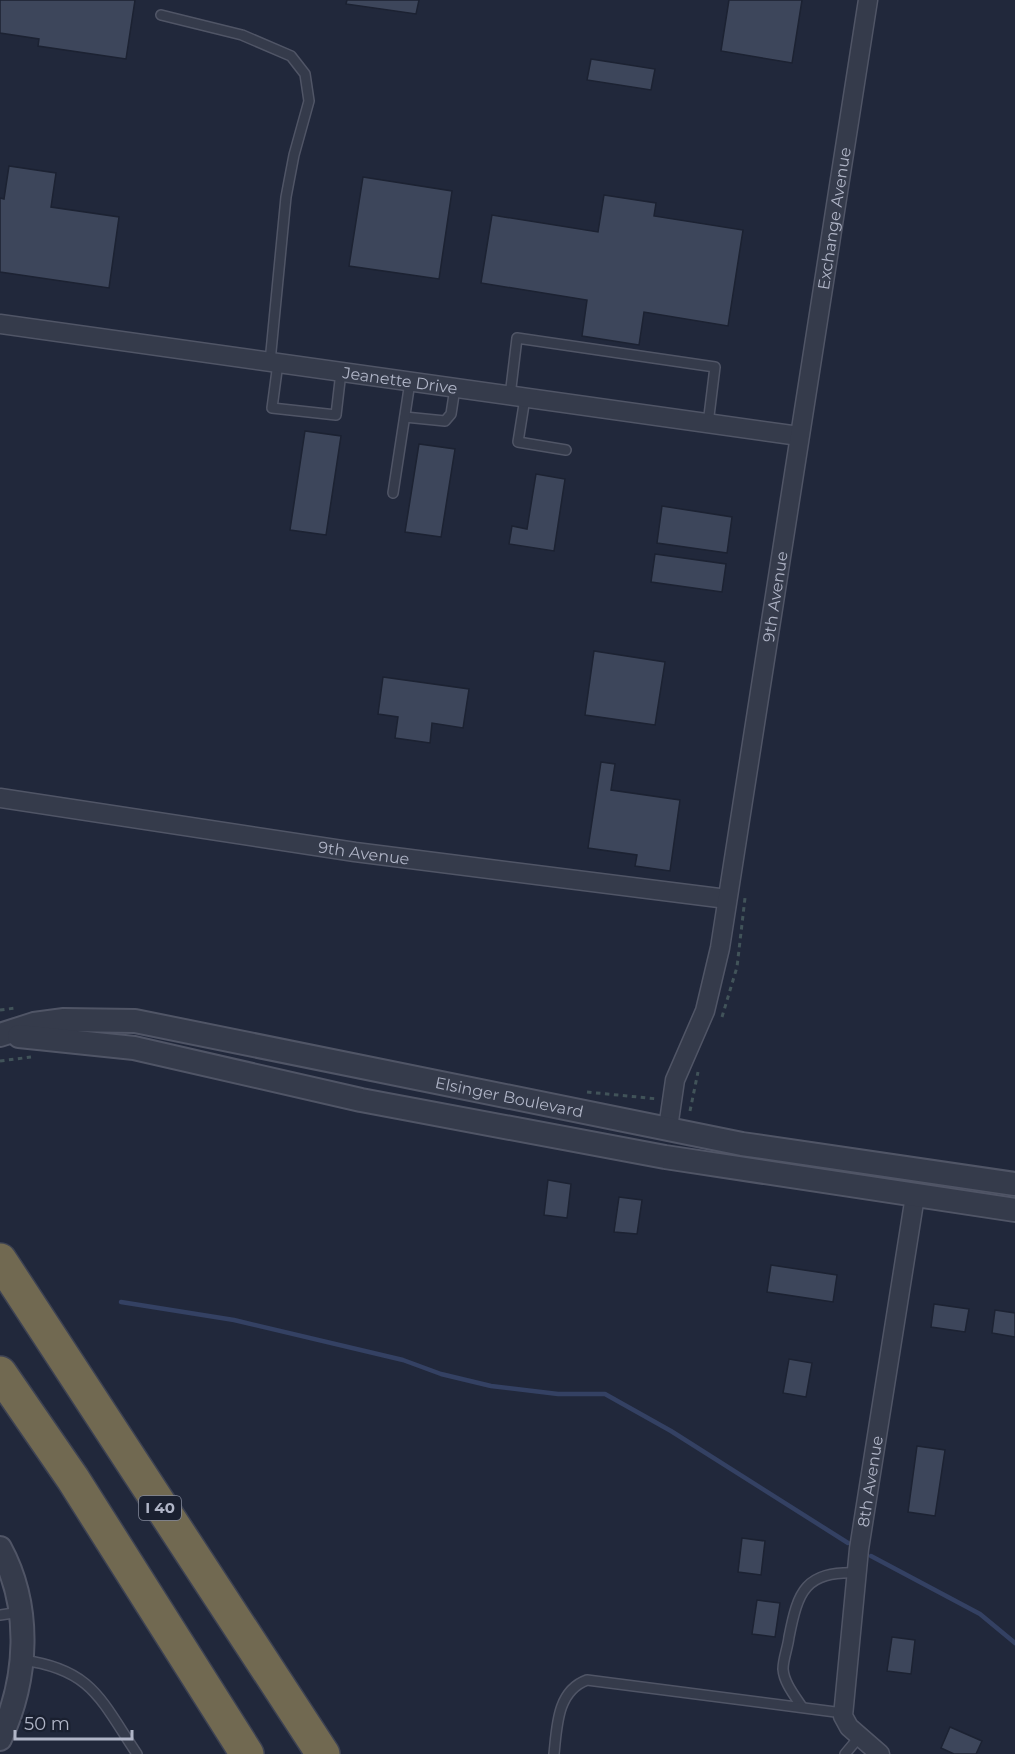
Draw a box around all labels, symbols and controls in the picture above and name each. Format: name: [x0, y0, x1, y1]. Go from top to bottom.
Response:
street label: Exchange Avenue: [814, 146, 855, 291]
street label: Jeanette Drive: [340, 363, 459, 398]
street label: 9th Avenue: [759, 550, 792, 644]
street label: 9th Avenue: [317, 838, 411, 869]
street label: Elsinger Boulevard: [433, 1073, 585, 1122]
street label: 8th Avenue: [854, 1434, 887, 1528]
road number: I 40: [139, 1496, 181, 1520]
scale bar: [15, 1703, 132, 1741]
text: 50 m: [24, 1713, 70, 1735]

